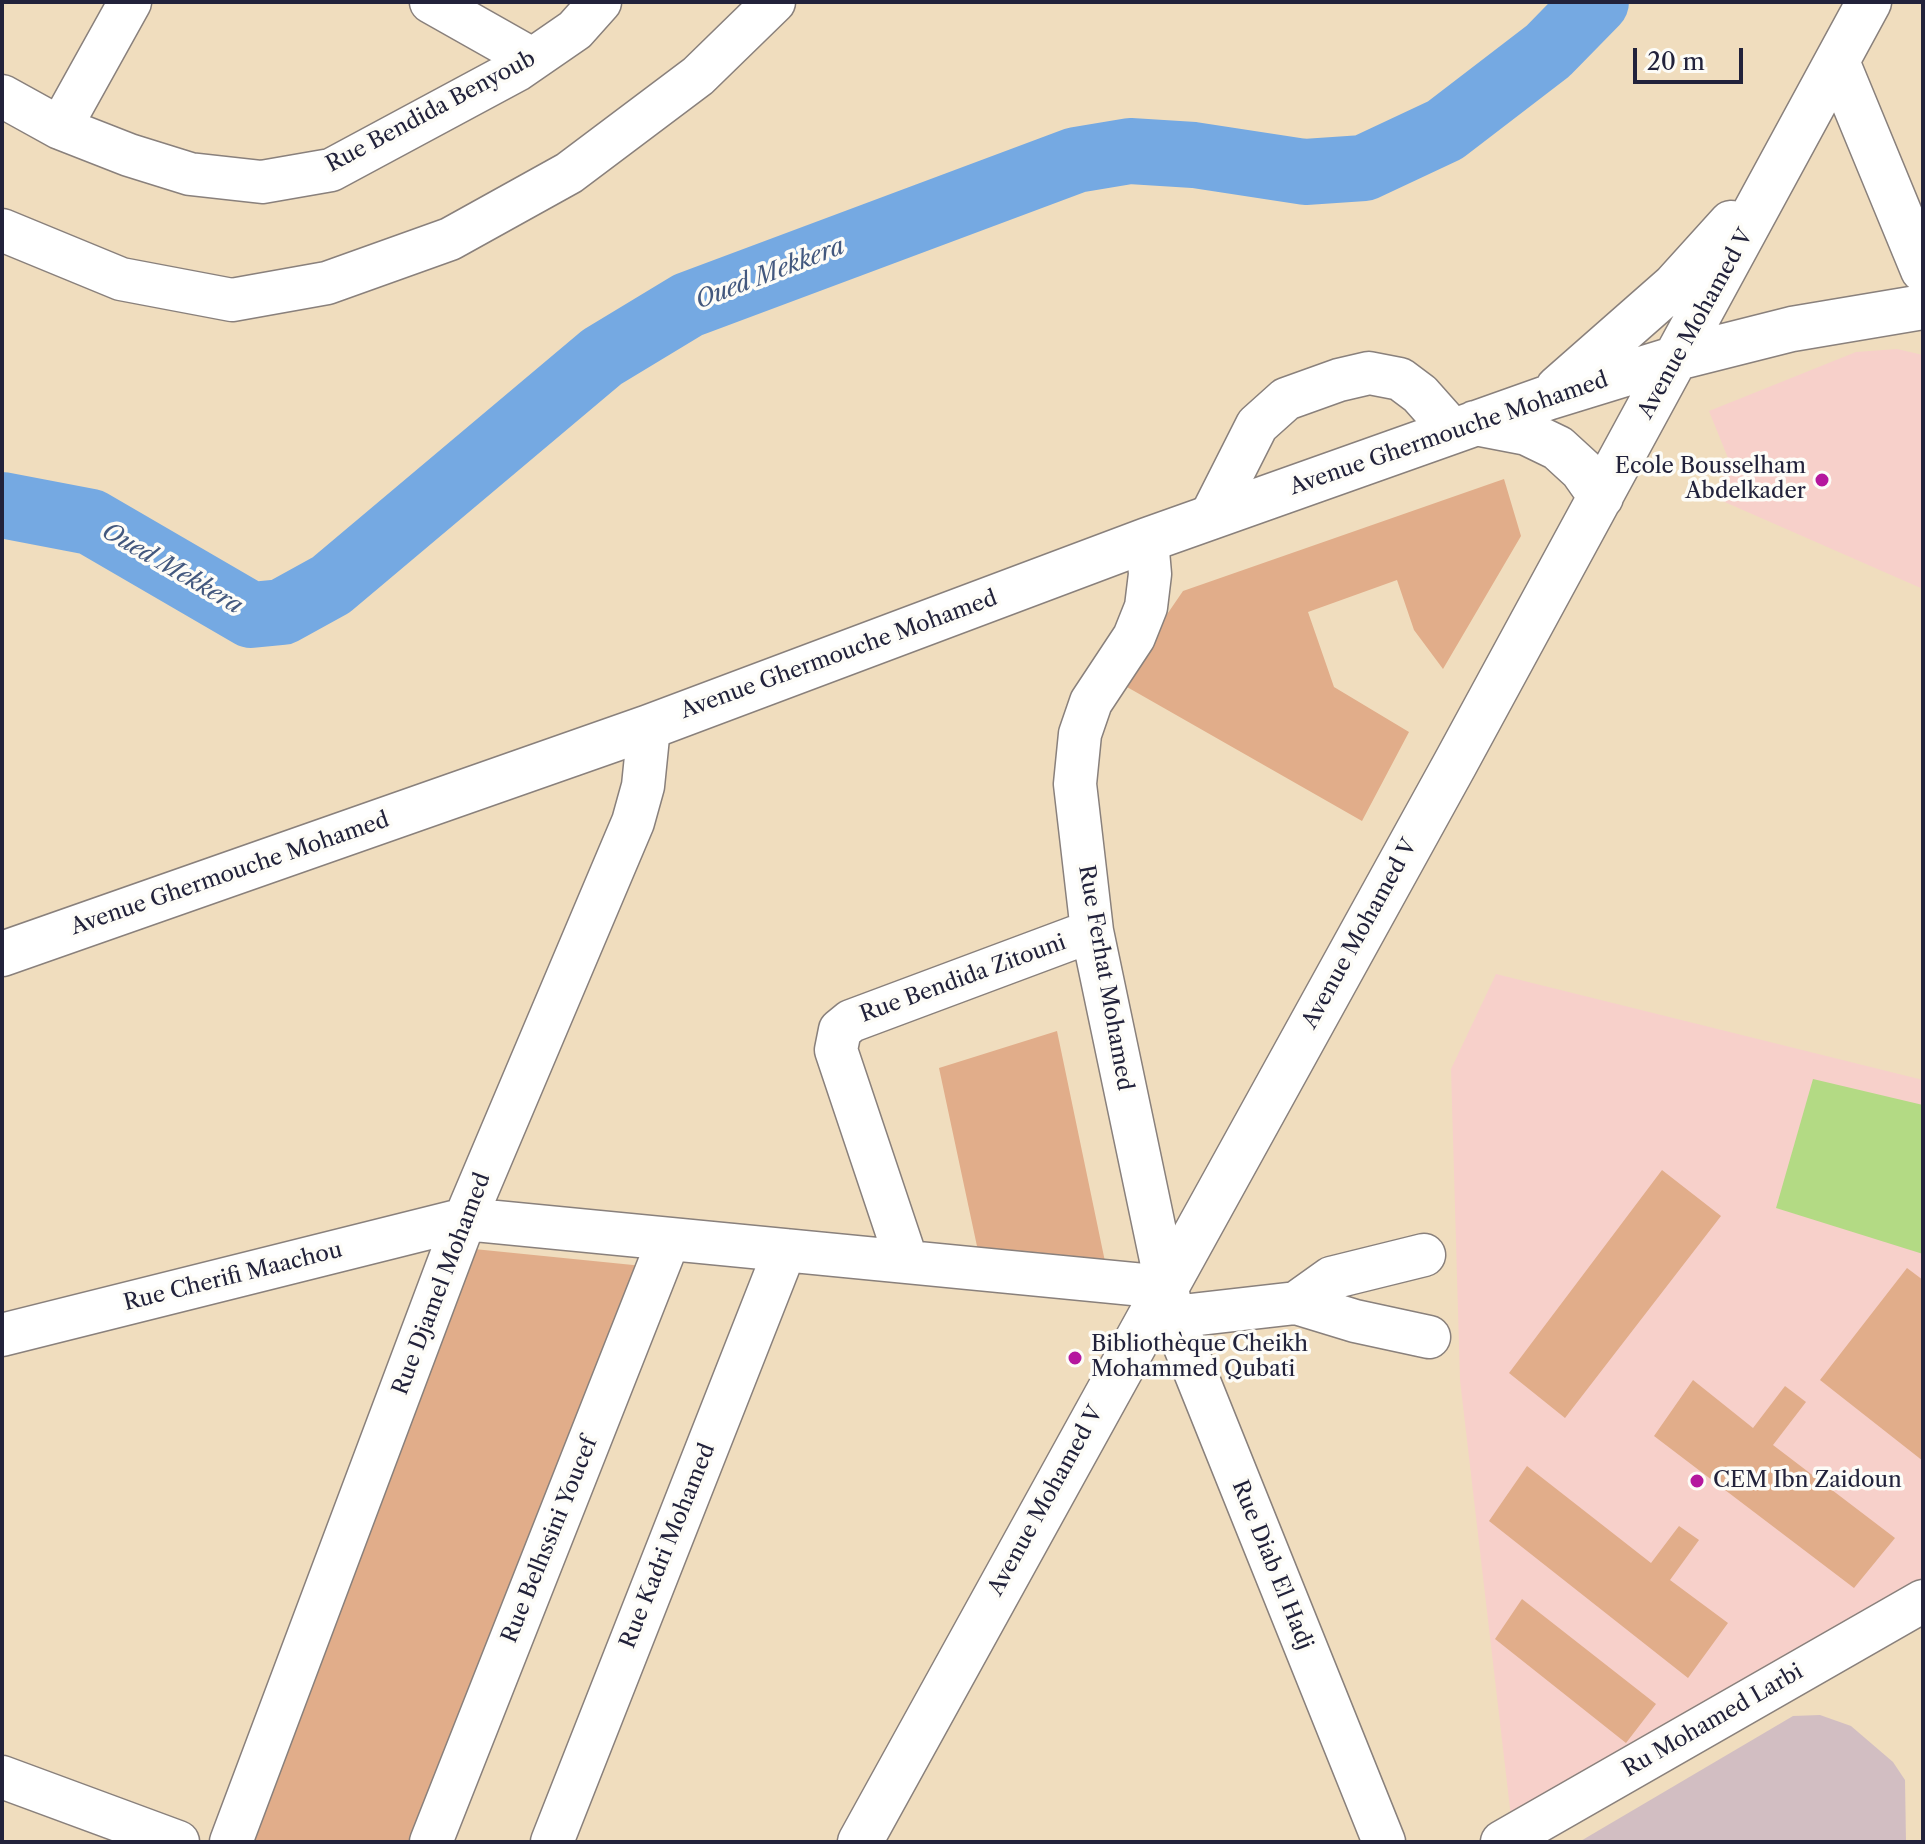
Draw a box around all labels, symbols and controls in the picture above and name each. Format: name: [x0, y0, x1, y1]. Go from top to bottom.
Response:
scale bar: [1637, 32, 1747, 82]
street label: Rue Bendida Benyoub: [322, 46, 540, 178]
text: 20 m: [1647, 47, 1705, 76]
street label: Avenue Mohamed V: [1633, 225, 1759, 423]
water label: Oued Mekkera: [691, 232, 849, 316]
street label: Avenue Ghermouche Mohamed: [1286, 367, 1612, 501]
place label: Ecole Bousselham Abdelkader: [1615, 454, 1806, 506]
marker: Ecole Bousselham Abdelkader: [1813, 471, 1831, 489]
water label: Oued Mekkera: [97, 517, 247, 621]
street label: Avenue Ghermouche Mohamed: [677, 585, 1001, 725]
street label: Avenue Ghermouche Mohamed: [67, 807, 393, 941]
street label: Avenue Mohamed V: [1297, 835, 1423, 1033]
street label: Rue Ferhat Mohamed: [1072, 863, 1138, 1093]
street label: Rue Bendida Zitouni: [856, 929, 1070, 1029]
street label: Rue Djamel Mohamed: [387, 1169, 497, 1399]
street label: Rue Cherifi Maachou: [121, 1237, 345, 1317]
place label: Bibliothèque Cheikh Mohammed Qubati: [1091, 1332, 1308, 1384]
marker: Bibliothèque Cheikh Mohammed Qubati: [1066, 1349, 1084, 1367]
street label: Avenue Mohamed V: [983, 1402, 1109, 1600]
street label: Rue Belhssini Youcef: [497, 1433, 603, 1647]
street label: Rue Kadri Mohamed: [615, 1440, 721, 1652]
place label: CEM Ibn Zaidoun: [1713, 1468, 1902, 1494]
marker: CEM Ibn Zaidoun: [1688, 1472, 1706, 1490]
street label: Rue Diab El Hadj: [1226, 1476, 1318, 1654]
street label: Ru Mohamed Larbi: [1618, 1659, 1808, 1783]

